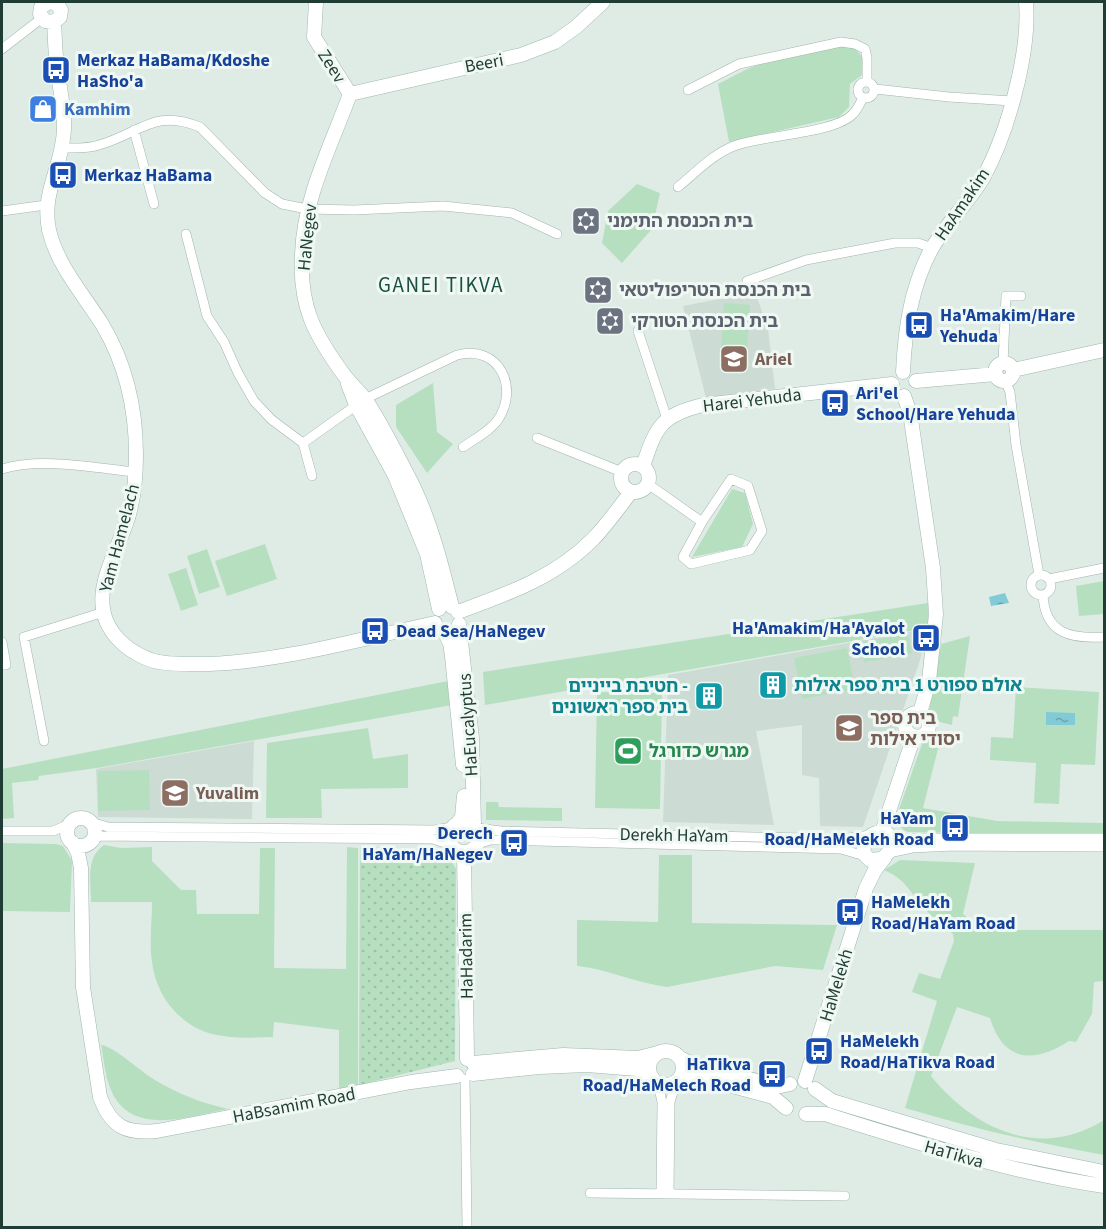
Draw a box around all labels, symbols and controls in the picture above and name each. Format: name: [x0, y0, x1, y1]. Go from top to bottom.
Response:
street label: Zeev: [311, 44, 352, 89]
street label: Beeri: [463, 47, 506, 79]
place label: Merkaz HaBama/Kdoshe HaSho'a: [77, 48, 270, 94]
bus stop icon: Merkaz HaBama/Kdoshe HaSho'a: [40, 54, 72, 86]
shop icon: Kamhim: [27, 93, 59, 125]
place label: Kamhim: [64, 97, 131, 122]
bus stop icon: Merkaz HaBama: [47, 159, 79, 191]
place label: Merkaz HaBama: [84, 163, 212, 188]
street label: HaAmakim: [929, 163, 996, 246]
street label: HaNegev: [292, 202, 324, 272]
synagogue icon: בית הכנסת התימני: [570, 205, 602, 237]
place label: בית הכנסת התימני: [607, 209, 753, 234]
district label: GANEI TIKVA: [378, 270, 504, 300]
synagogue icon: בית הכנסת הטריפוליטאי: [582, 274, 614, 306]
place label: בית הכנסת הטריפוליטאי: [619, 278, 811, 303]
place label: Ha'Amakim/Hare Yehuda: [939, 303, 1075, 349]
synagogue icon: בית הכנסת הטורקי: [594, 305, 626, 337]
place label: בית הכנסת הטורקי: [631, 309, 779, 334]
bus stop icon: Ha'Amakim/Hare Yehuda: [903, 309, 935, 341]
school or university icon: Ariel: [718, 343, 750, 375]
place label: Ariel: [754, 347, 792, 372]
place label: Ari'el School/Hare Yehuda: [855, 381, 1016, 427]
street label: Harei Yehuda: [701, 382, 803, 419]
bus stop icon: Ari'el School/Hare Yehuda: [819, 387, 851, 419]
street label: Yam Hamelach: [93, 481, 146, 596]
bus stop icon: Dead Sea/HaNegev: [359, 615, 391, 647]
place label: Ha'Amakim/Ha'Ayalot School: [732, 616, 905, 662]
place label: Dead Sea/HaNegev: [396, 619, 546, 644]
bus stop icon: Ha'Amakim/Ha'Ayalot School: [910, 622, 942, 654]
building icon: אולם ספורט 1 בית ספר אילות: [757, 669, 789, 701]
street label: HaEucalyptus: [452, 673, 485, 777]
place label: אולם ספורט 1 בית ספר אילות: [794, 673, 1022, 698]
place label: חטיבת בייניים - בית ספר ראשונים: [551, 674, 688, 720]
building icon: חטיבת בייניים - בית ספר ראשונים: [693, 680, 725, 712]
place label: בית ספר יסודי אילות: [870, 706, 961, 752]
school or university icon: בית ספר יסודי אילות: [833, 712, 865, 744]
sports icon: מגרש כדורגל: [612, 735, 644, 767]
place label: מגרש כדורגל: [649, 739, 749, 764]
school or university icon: Yuvalim: [159, 777, 191, 809]
place label: Yuvalim: [195, 781, 259, 806]
place label: HaYam Road/HaMelekh Road: [764, 806, 934, 852]
bus stop icon: HaYam Road/HaMelekh Road: [939, 812, 971, 844]
place label: Derech HaYam/HaNegev: [362, 821, 494, 867]
street label: Derekh HaYam: [619, 822, 729, 849]
bus stop icon: Derech HaYam/HaNegev: [498, 827, 530, 859]
place label: HaMelekh Road/HaYam Road: [871, 890, 1016, 936]
bus stop icon: HaMelekh Road/HaYam Road: [834, 896, 866, 928]
street label: HaHadarim: [453, 913, 480, 999]
street label: HaMelekh: [814, 946, 859, 1025]
place label: HaMelekh Road/HaTikva Road: [840, 1029, 995, 1075]
bus stop icon: HaMelekh Road/HaTikva Road: [803, 1035, 835, 1067]
place label: HaTikva Road/HaMelech Road: [583, 1052, 751, 1098]
bus stop icon: HaTikva Road/HaMelech Road: [756, 1058, 788, 1090]
street label: HaBsamim Road: [231, 1081, 358, 1130]
street label: HaTikva: [921, 1134, 986, 1175]

